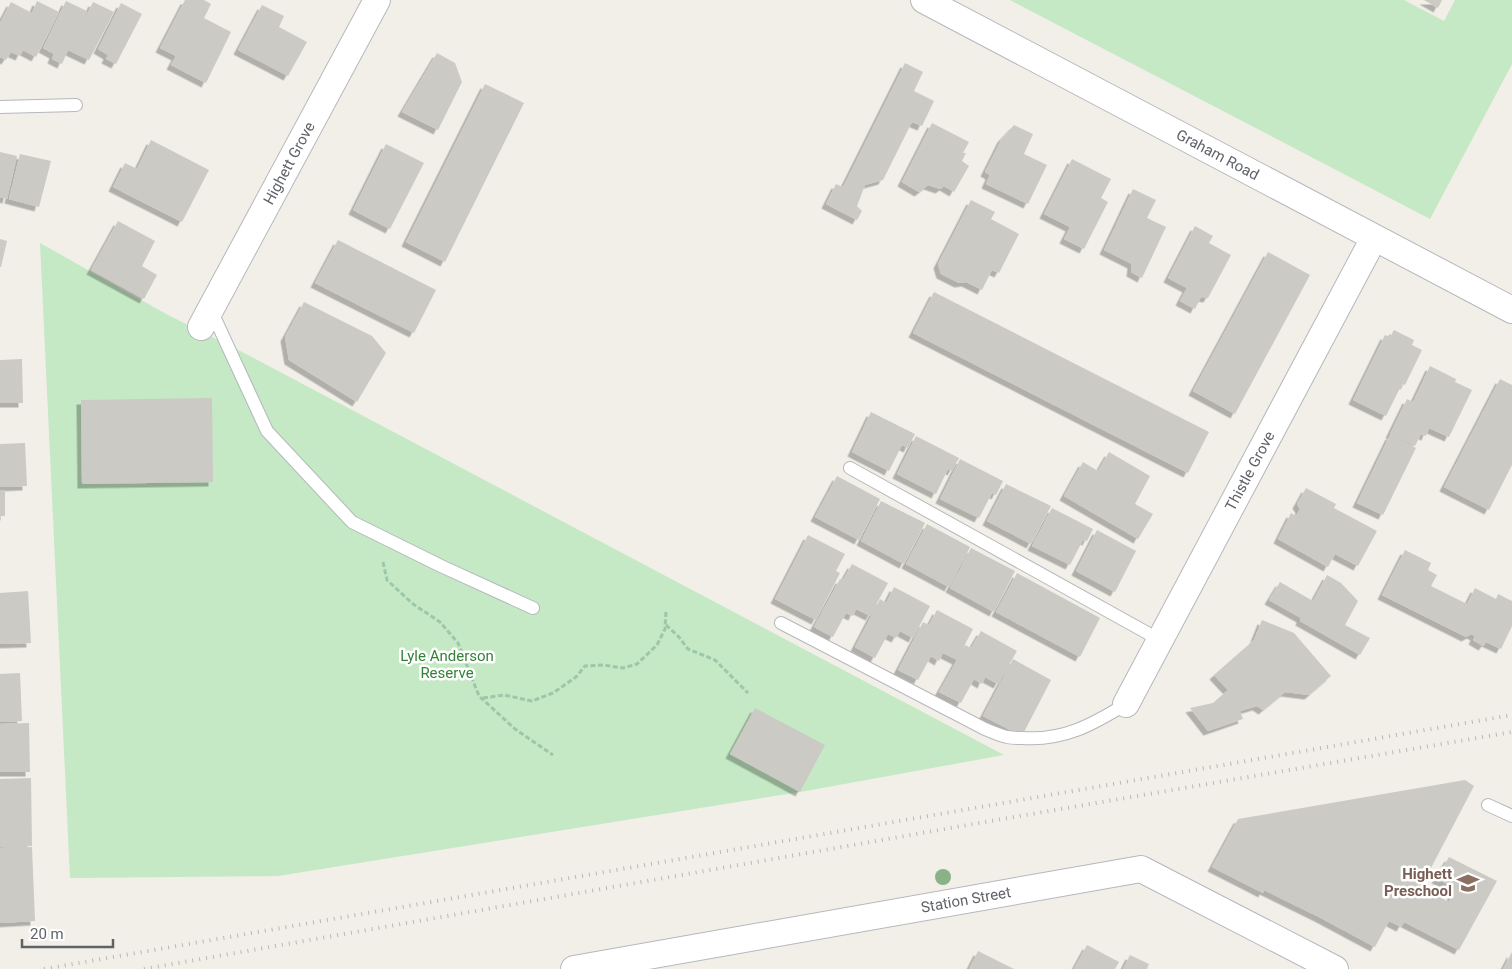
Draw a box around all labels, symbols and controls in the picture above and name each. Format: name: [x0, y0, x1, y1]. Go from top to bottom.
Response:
street label: Highett Grove: [260, 119, 319, 208]
street label: Graham Road: [1173, 126, 1262, 184]
street label: Thistle Grove: [1221, 428, 1279, 514]
park label: Lyle Anderson Reserve: [400, 647, 494, 682]
place label: Highett Preschool: [1384, 865, 1452, 900]
school or university icon: Highett Preschool: [1455, 870, 1481, 896]
street label: Station Street: [920, 883, 1012, 917]
scale bar: [22, 916, 114, 948]
text: 20 m: [30, 925, 64, 943]

